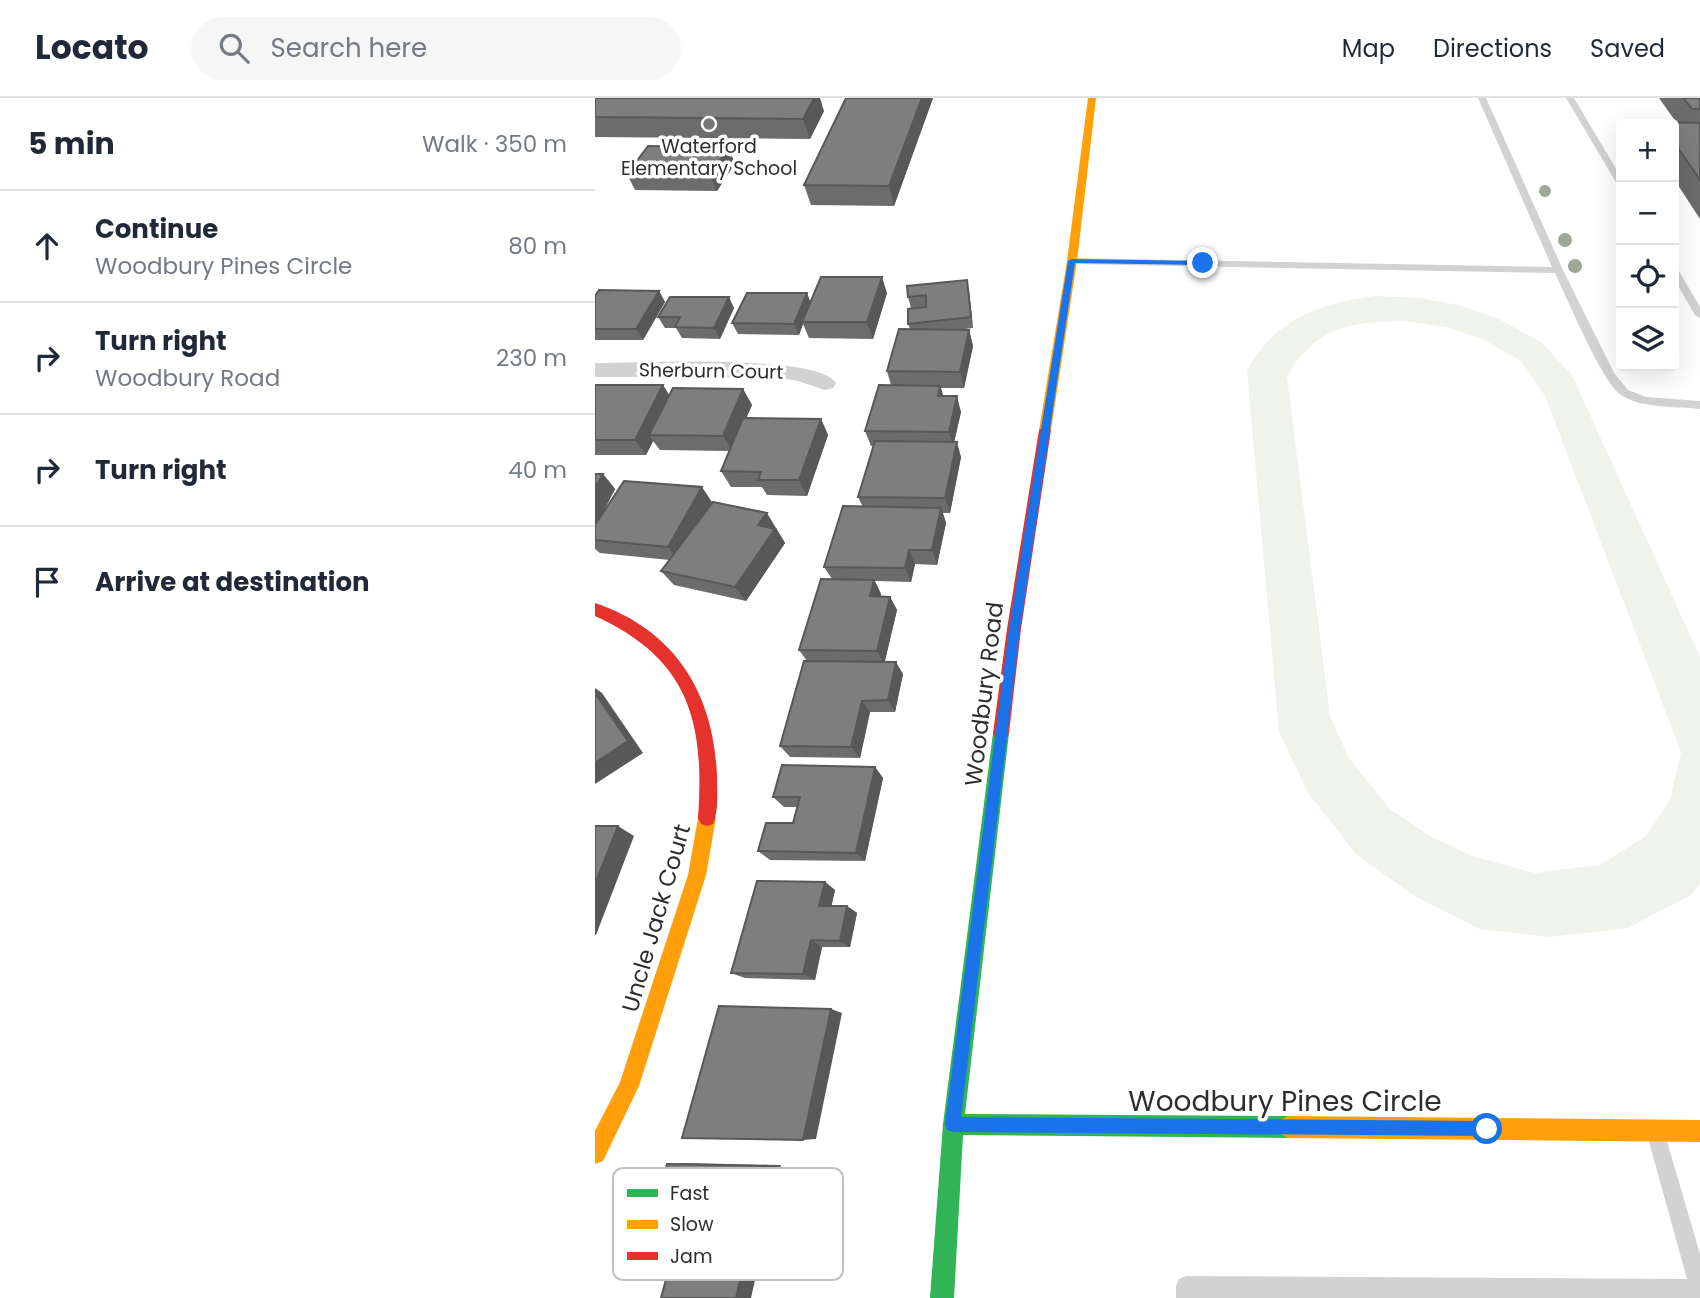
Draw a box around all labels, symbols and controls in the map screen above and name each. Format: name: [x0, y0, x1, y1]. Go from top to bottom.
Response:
search box: [191, 17, 681, 80]
text: Locato: [35, 24, 149, 71]
icon: search: [215, 29, 253, 67]
text: Search here: [271, 30, 427, 66]
text: Map: [1342, 32, 1395, 65]
text: Directions: [1433, 32, 1552, 65]
text: Saved: [1590, 32, 1665, 65]
marker: Waterford Elementary School: [701, 116, 717, 132]
map controls: [1616, 119, 1679, 371]
button: +: [1616, 119, 1679, 182]
text: 5 min: [28, 122, 115, 165]
text: Walk · 350 m: [422, 128, 567, 160]
place label: Waterford Elementary School: [621, 133, 797, 182]
button: −: [1616, 182, 1679, 245]
text: Continue: [95, 211, 218, 247]
icon: ahead: [28, 227, 66, 265]
text: 80 m: [508, 230, 567, 262]
button: locate: [1616, 245, 1679, 308]
route end: [1187, 247, 1218, 278]
text: Woodbury Pines Circle: [95, 250, 352, 282]
button: layers: [1616, 308, 1679, 371]
text: Turn right: [95, 323, 227, 359]
icon: right: [28, 339, 66, 377]
text: 230 m: [496, 342, 567, 374]
street label: Sherburn Court: [639, 356, 784, 386]
text: Woodbury Road: [95, 362, 280, 394]
icon: right: [28, 451, 66, 489]
text: Turn right: [95, 452, 227, 488]
text: 40 m: [508, 454, 567, 486]
icon: arrive: [28, 563, 66, 601]
text: Arrive at destination: [95, 564, 370, 600]
street label: Woodbury Road: [957, 600, 1011, 788]
street label: Uncle Jack Court: [614, 820, 698, 1016]
street label: Woodbury Pines Circle: [1128, 1082, 1442, 1121]
route start: [1471, 1113, 1502, 1144]
legend: [613, 1168, 843, 1280]
text: Fast: [670, 1180, 709, 1207]
text: Slow: [670, 1211, 714, 1238]
text: Jam: [670, 1243, 712, 1270]

